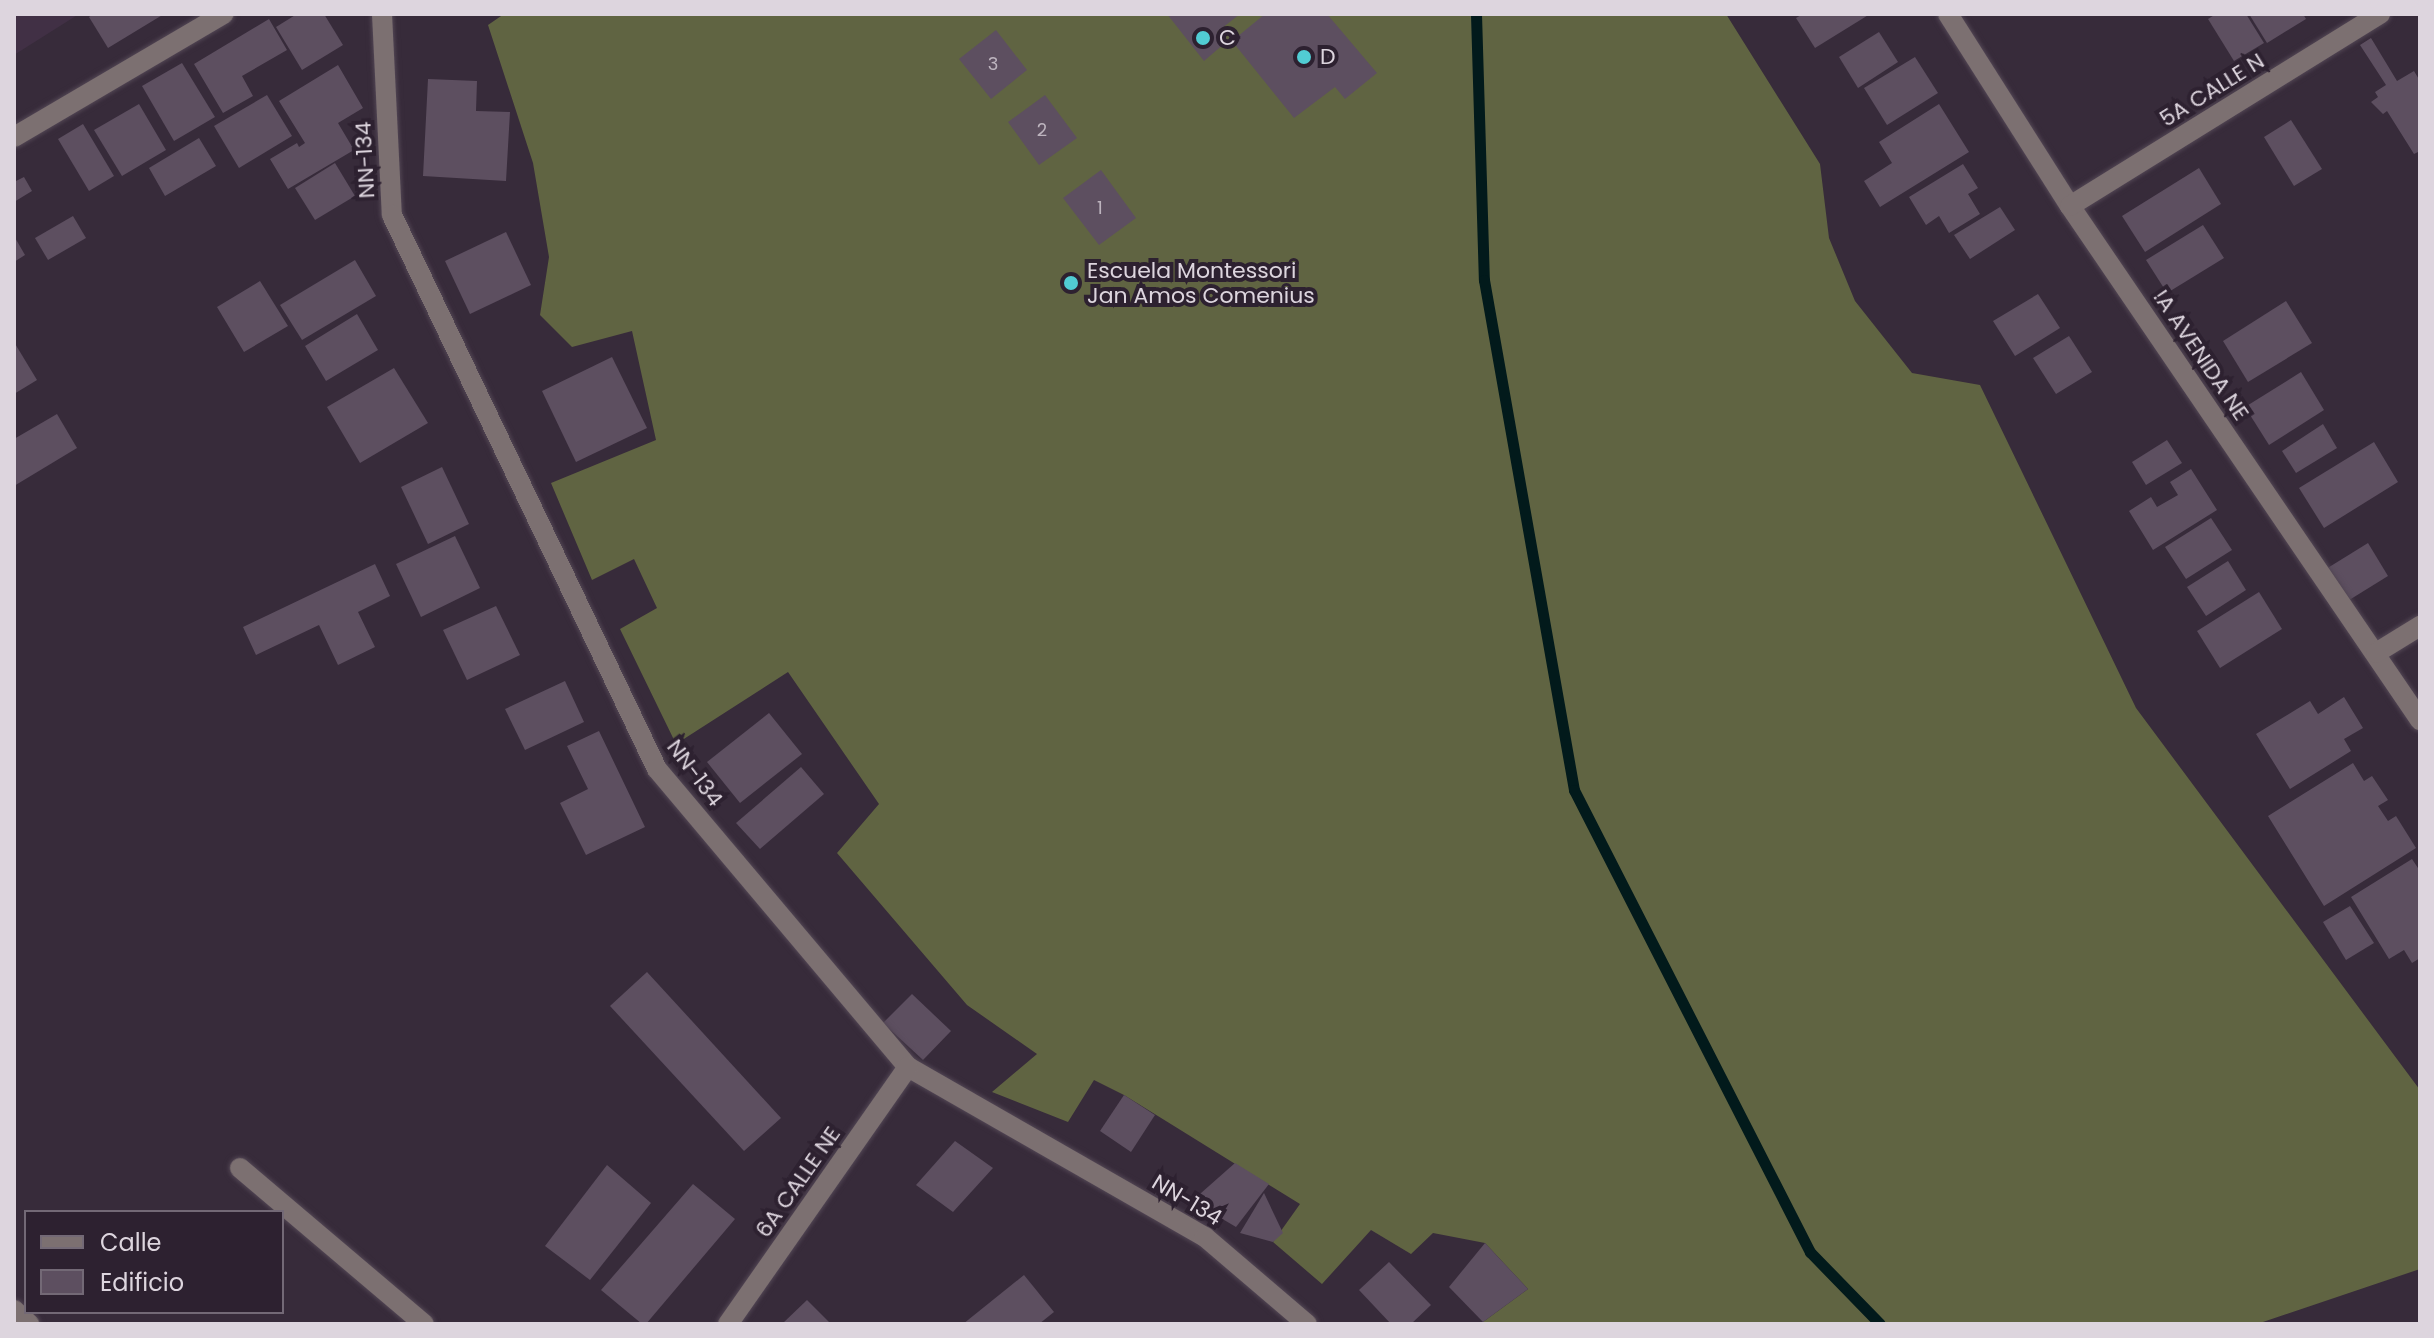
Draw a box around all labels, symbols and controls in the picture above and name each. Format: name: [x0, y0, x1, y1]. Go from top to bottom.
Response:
place label: C: [1219, 25, 1236, 51]
marker: C: [1194, 29, 1212, 47]
place label: D: [1320, 44, 1336, 70]
marker: D: [1295, 48, 1313, 66]
street label: 5A CALLE N: [2155, 48, 2269, 132]
house number: 3: [988, 53, 998, 75]
house number: 2: [1037, 119, 1047, 141]
street label: NN-134: [350, 121, 380, 199]
house number: 1: [1097, 197, 1103, 219]
place label: Escuela Montessori Jan Amos Comenius: [1087, 257, 1315, 308]
marker: Escuela Montessori Jan Amos Comenius: [1062, 274, 1080, 292]
street label: !A AVENIDA NE: [2148, 285, 2254, 425]
street label: NN-134: [661, 734, 729, 812]
street label: 6A CALLE NE: [750, 1121, 846, 1243]
street label: NN-134: [1147, 1169, 1227, 1231]
legend: [24, 1210, 284, 1314]
text: Calle: [100, 1226, 161, 1259]
text: Edificio: [100, 1266, 184, 1299]

